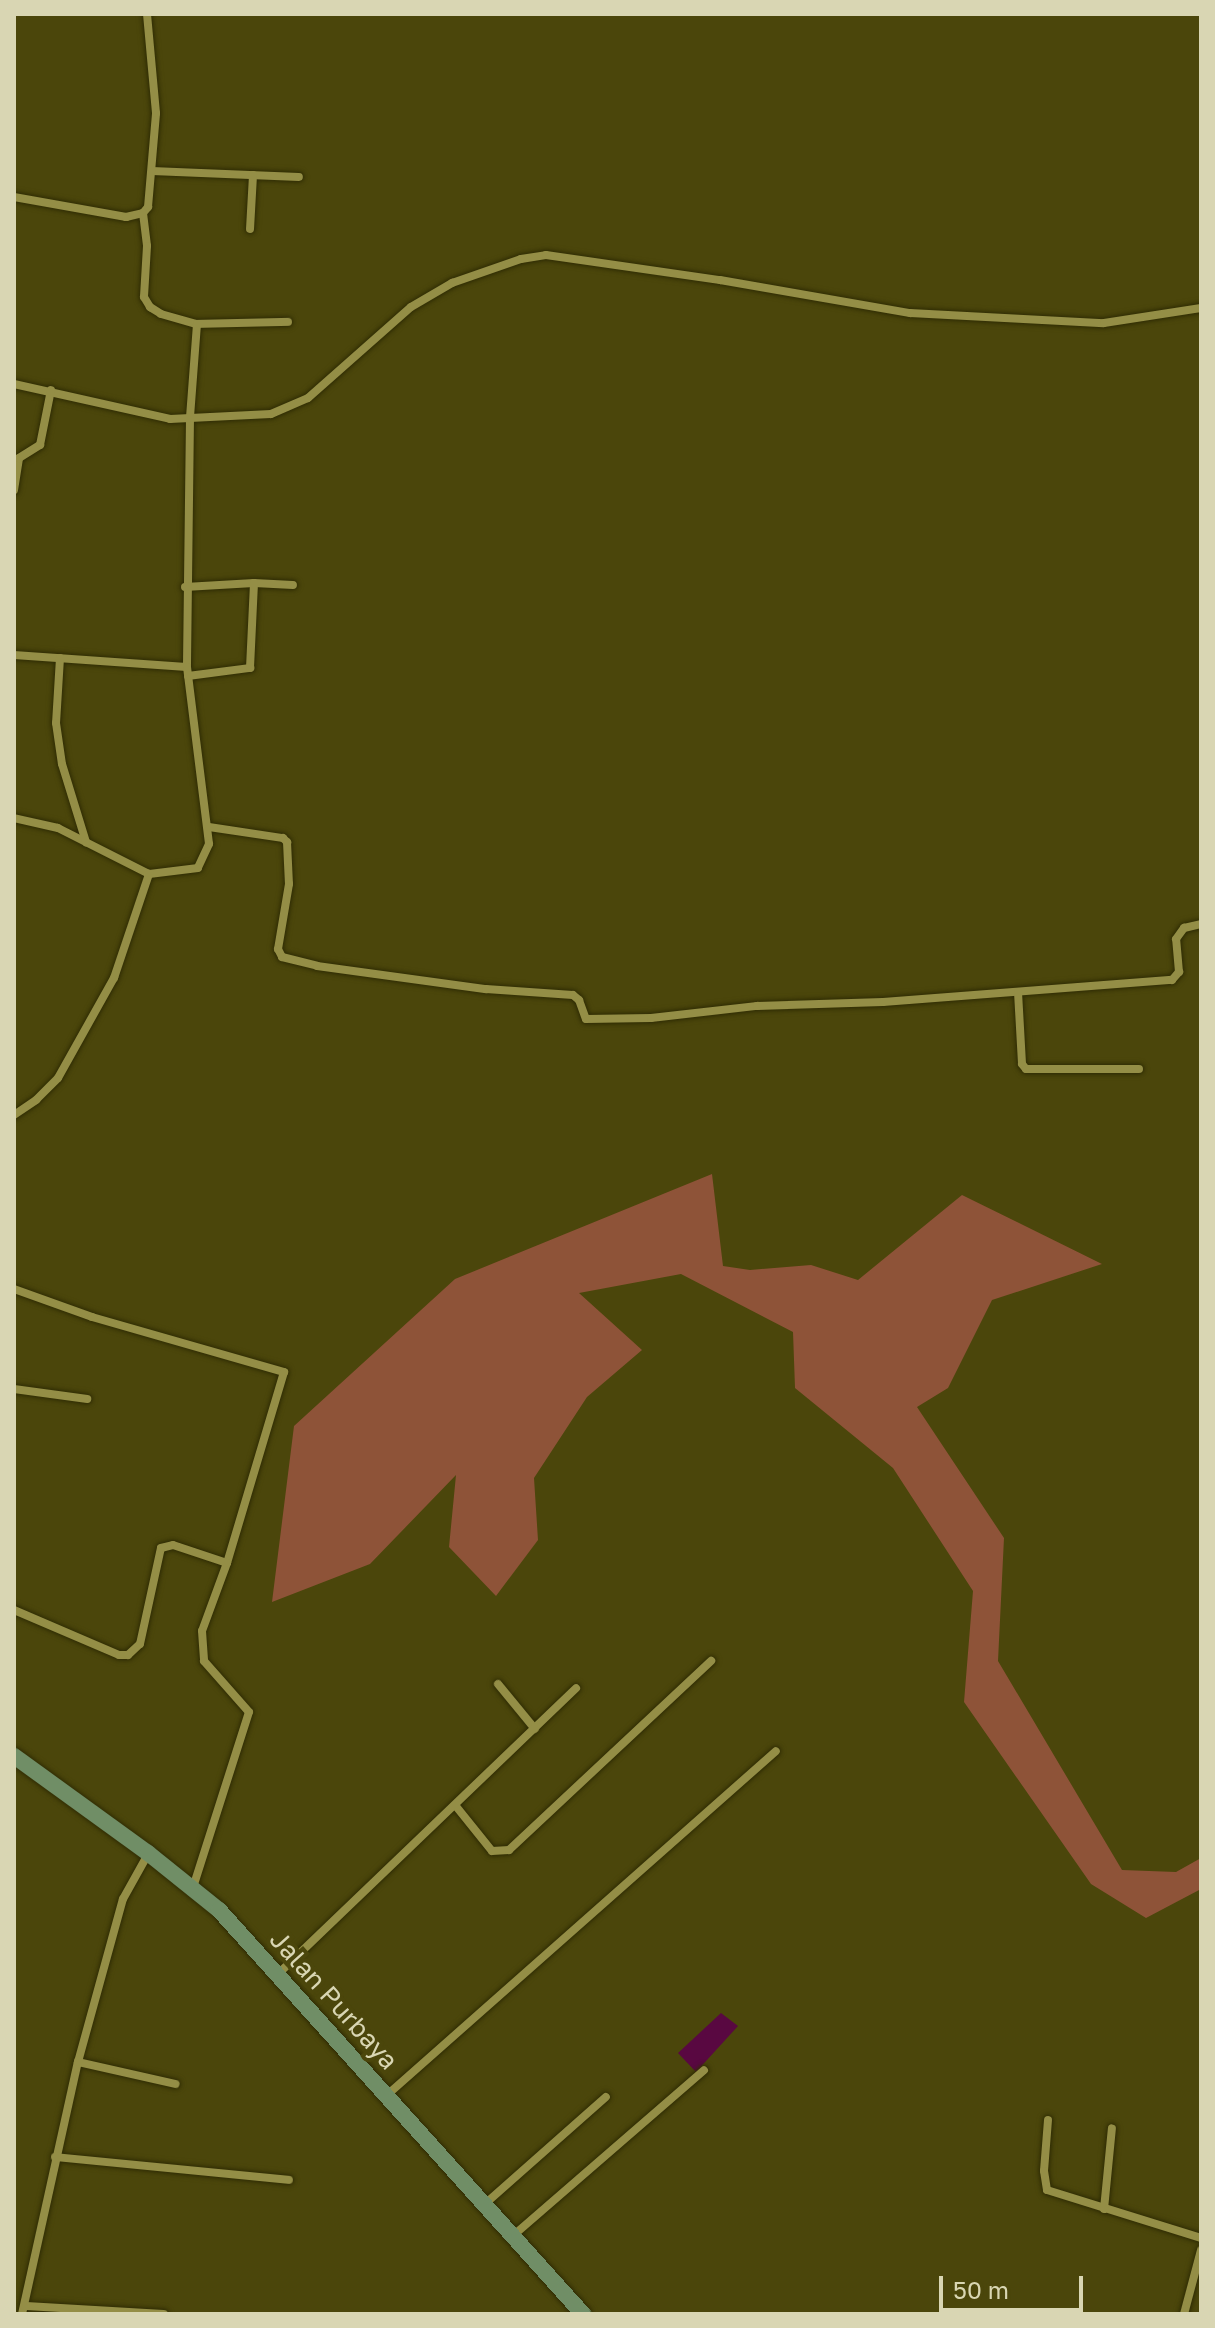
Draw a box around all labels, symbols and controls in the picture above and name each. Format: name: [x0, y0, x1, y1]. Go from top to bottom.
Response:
street label: Jalan Purbaya: [263, 1924, 405, 2076]
scale bar: [943, 2260, 1087, 2310]
text: 50 m: [953, 2275, 1009, 2304]

